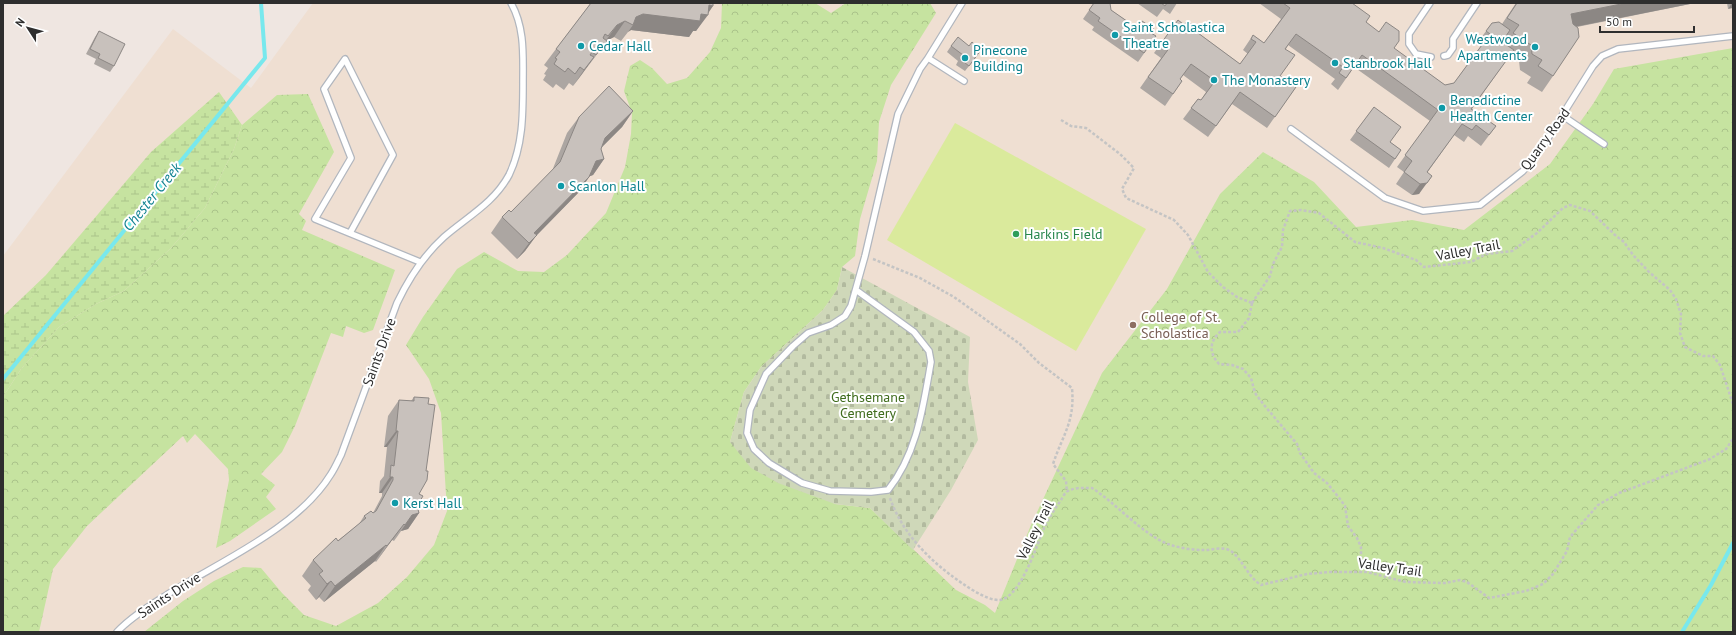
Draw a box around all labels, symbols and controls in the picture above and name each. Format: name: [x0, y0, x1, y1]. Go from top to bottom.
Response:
north arrow: [8, 8, 48, 48]
scale bar: [1600, 8, 1694, 34]
text: 50 m: [1606, 14, 1632, 29]
text: N: [12, 15, 28, 29]
place label: Saint Scholastica Theatre: [1123, 18, 1225, 52]
marker: Saint Scholastica Theatre: [1110, 30, 1120, 40]
place label: Westwood Apartments: [1458, 30, 1527, 64]
place label: Cedar Hall: [589, 37, 651, 55]
marker: Cedar Hall: [576, 41, 586, 51]
place label: Pinecone Building: [973, 41, 1027, 75]
marker: Westwood Apartments: [1530, 42, 1540, 52]
marker: Pinecone Building: [960, 53, 970, 63]
place label: Stanbrook Hall: [1343, 54, 1432, 72]
marker: Stanbrook Hall: [1330, 58, 1340, 68]
place label: The Monastery: [1222, 71, 1311, 89]
marker: The Monastery: [1209, 75, 1219, 85]
place label: Benedictine Health Center: [1450, 91, 1533, 125]
marker: Benedictine Health Center: [1437, 103, 1447, 113]
street label: Quarry Road: [1516, 104, 1574, 174]
water label: Chester Creek: [118, 158, 186, 235]
place label: Scanlon Hall: [569, 177, 645, 195]
marker: Scanlon Hall: [556, 181, 566, 191]
place label: Harkins Field: [1024, 225, 1103, 243]
marker: Harkins Field: [1011, 229, 1021, 239]
street label: Valley Trail: [1434, 235, 1501, 265]
place label: College of St. Scholastica: [1141, 308, 1220, 342]
street label: Saints Drive: [358, 315, 400, 389]
marker: College of St. Scholastica: [1128, 320, 1138, 330]
park label: Gethsemane Cemetery: [831, 388, 905, 422]
place label: Kerst Hall: [403, 494, 462, 512]
street label: Valley Trail: [1012, 497, 1058, 564]
marker: Kerst Hall: [390, 498, 400, 508]
street label: Valley Trail: [1356, 553, 1423, 580]
street label: Saints Drive: [134, 568, 204, 622]

